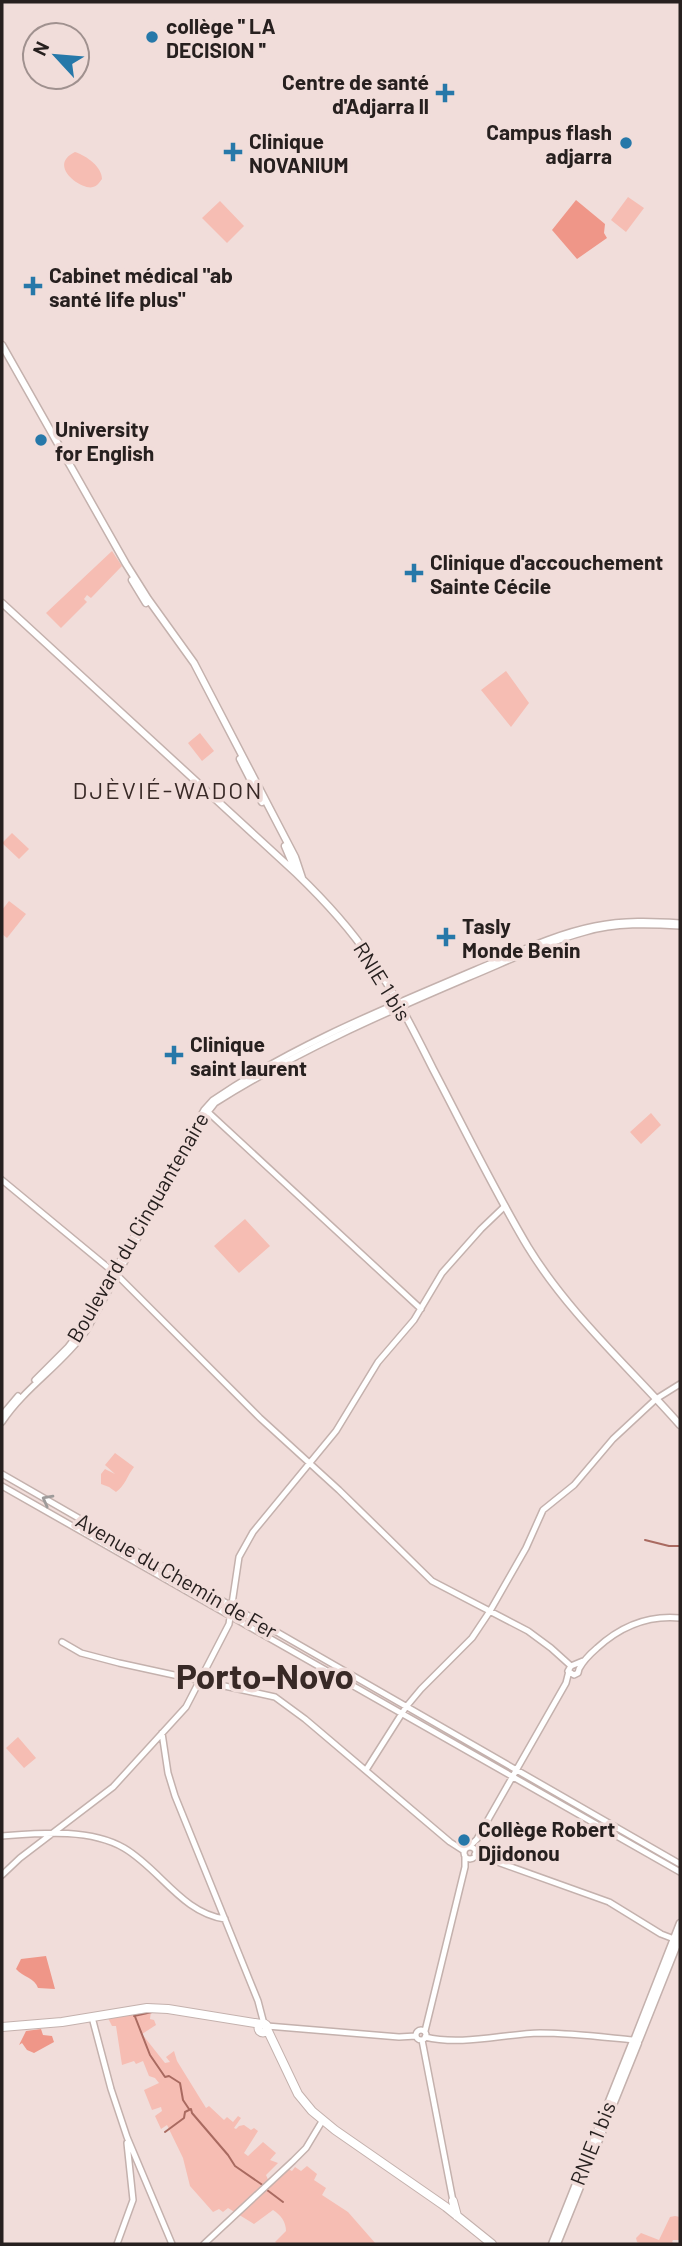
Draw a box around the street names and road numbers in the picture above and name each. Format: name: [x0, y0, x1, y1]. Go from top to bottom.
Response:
street label: RNIE 1 bis: [349, 937, 417, 1025]
street label: Boulevard du Cinquantenaire: [61, 1108, 213, 1346]
street label: Avenue du Chemin de Fer: [72, 1507, 282, 1643]
street label: RNIE 1 bis: [564, 2098, 620, 2188]

